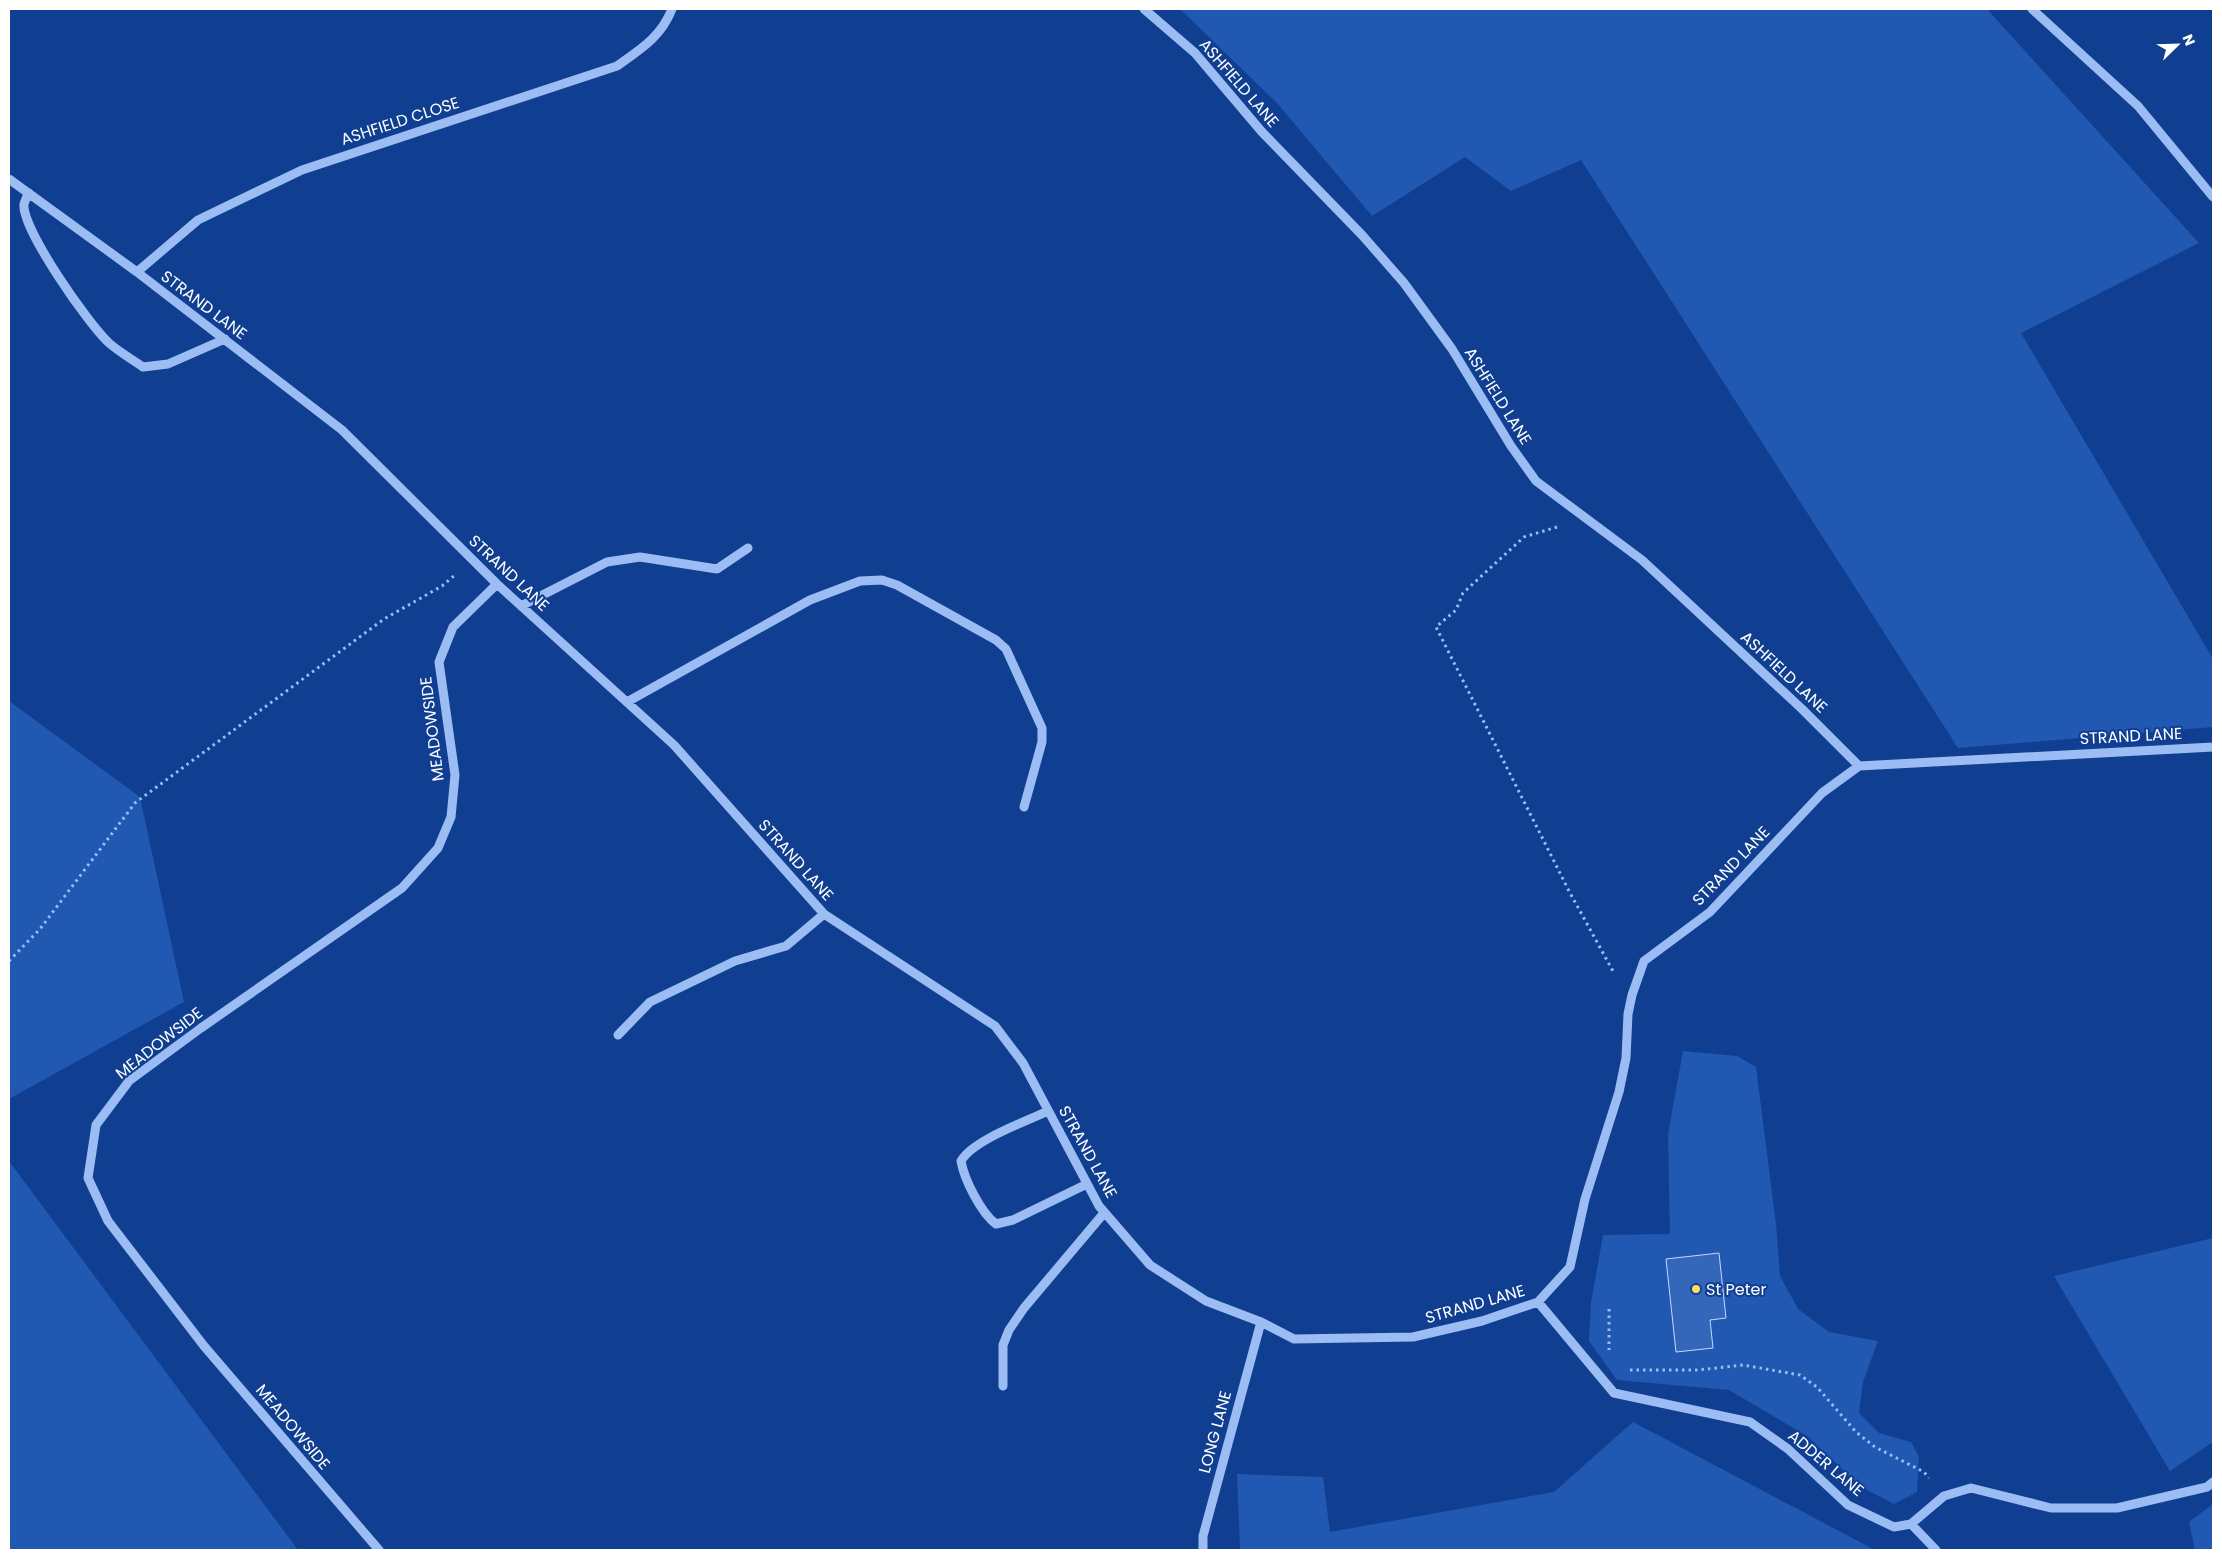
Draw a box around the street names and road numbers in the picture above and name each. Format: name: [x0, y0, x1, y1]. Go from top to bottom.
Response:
street label: ASHFIELD LANE: [1194, 34, 1284, 132]
street label: ASHFIELD CLOSE: [338, 91, 462, 151]
street label: STRAND LANE: [156, 265, 252, 345]
street label: ASHFIELD LANE: [1459, 343, 1537, 449]
street label: STRAND LANE: [464, 530, 554, 616]
street label: ASHFIELD LANE: [1736, 626, 1832, 718]
street label: MEADOWSIDE: [414, 675, 450, 783]
street label: STRAND LANE: [2079, 722, 2183, 750]
street label: STRAND LANE: [753, 814, 839, 906]
street label: STRAND LANE: [1687, 821, 1775, 911]
street label: MEADOWSIDE: [111, 1002, 207, 1084]
street label: STRAND LANE: [1053, 1102, 1123, 1202]
street label: STRAND LANE: [1423, 1279, 1527, 1329]
street label: MEADOWSIDE: [250, 1379, 336, 1475]
street label: LONG LANE: [1193, 1388, 1237, 1476]
street label: ADDER LANE: [1783, 1424, 1869, 1502]

